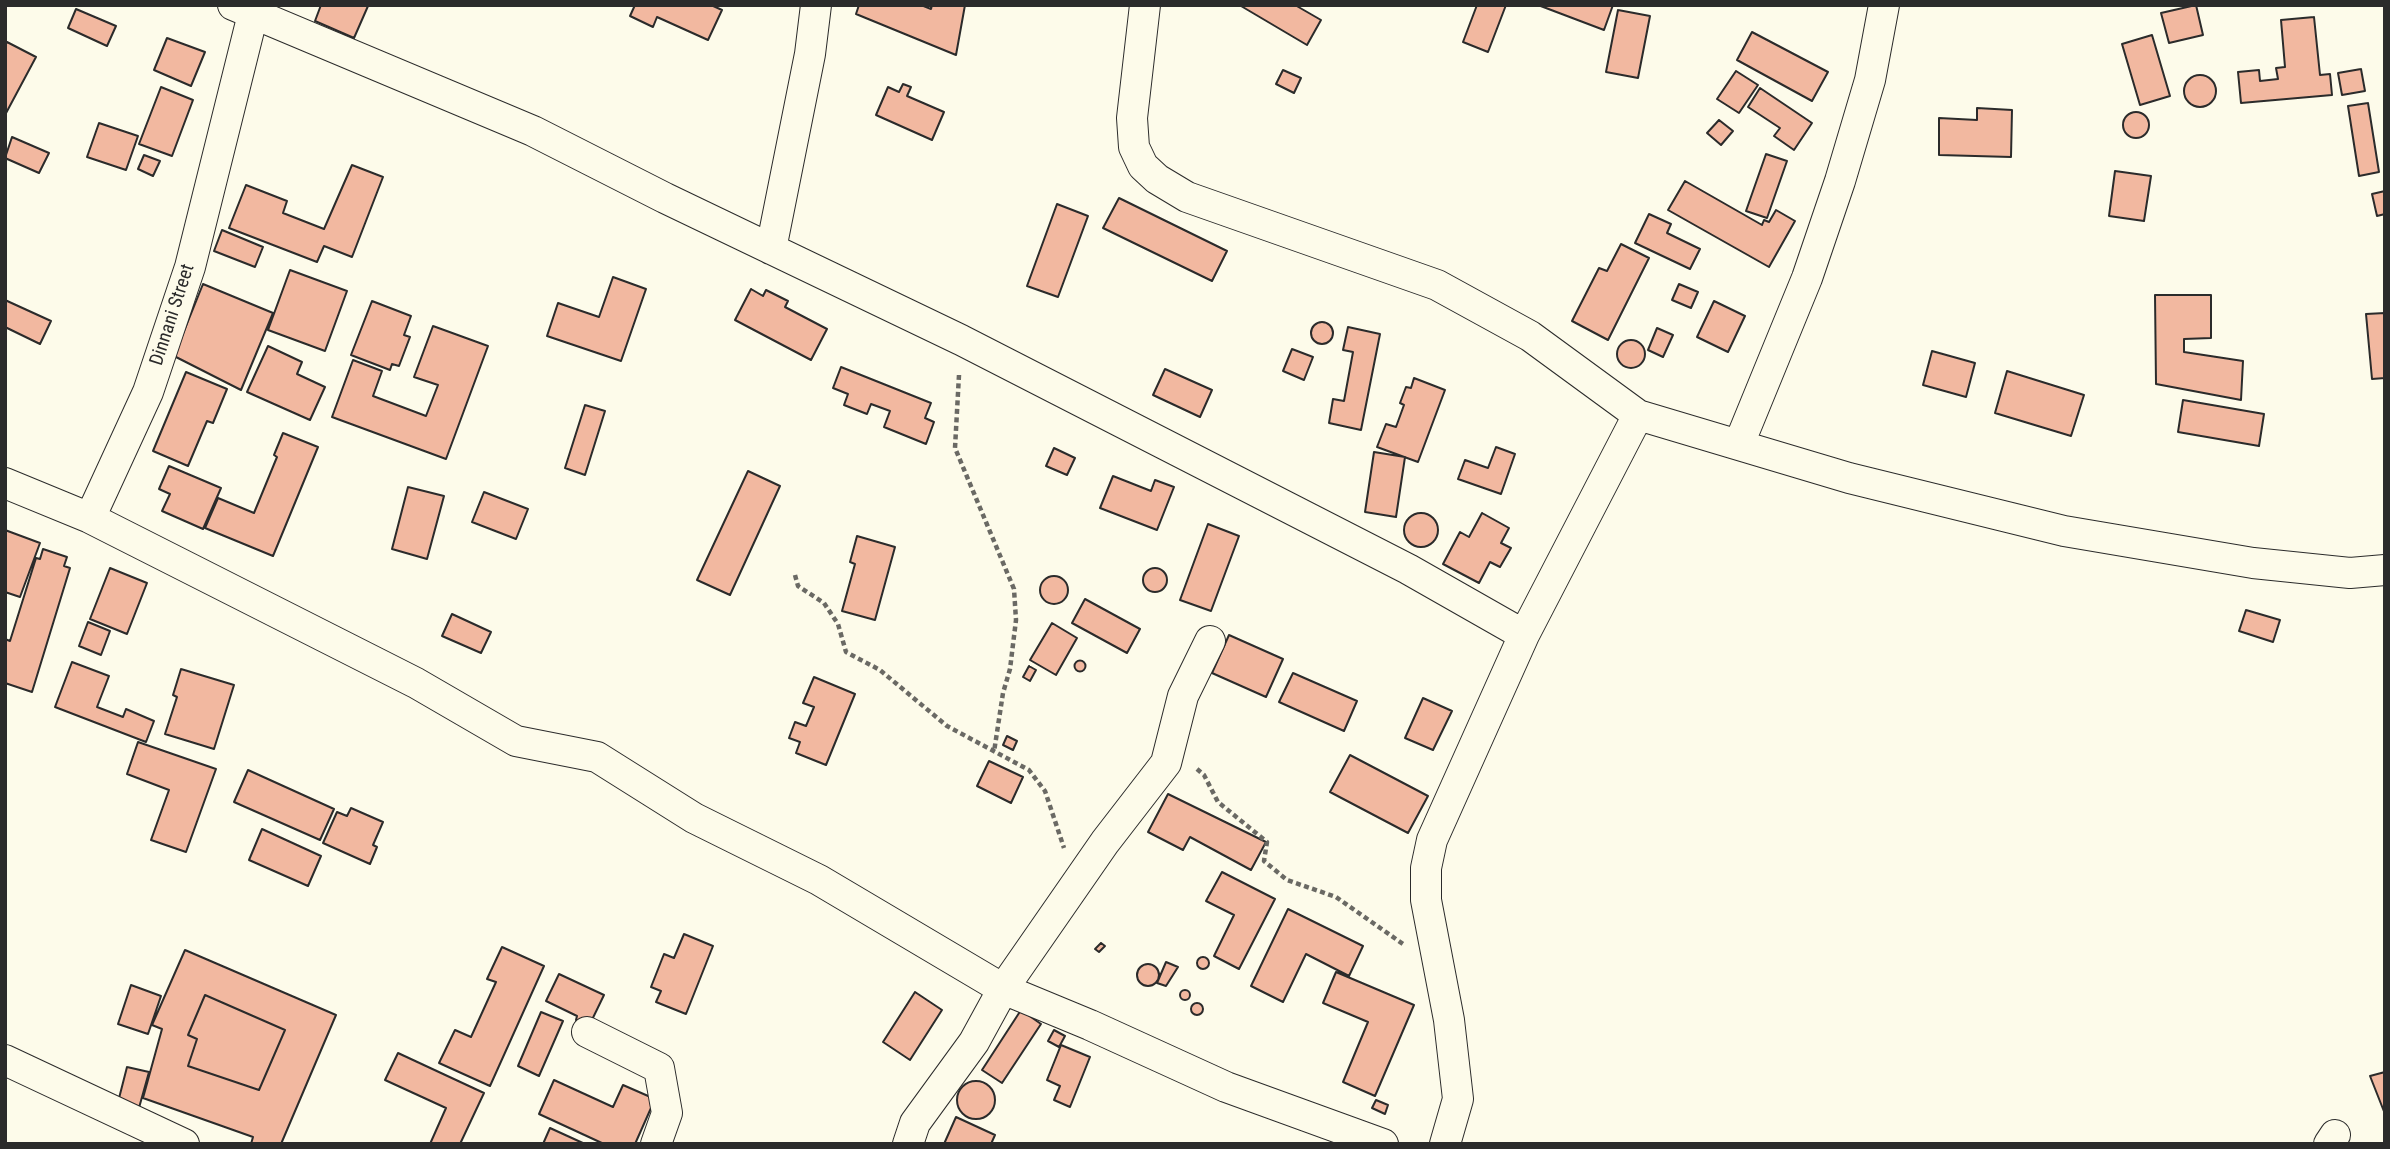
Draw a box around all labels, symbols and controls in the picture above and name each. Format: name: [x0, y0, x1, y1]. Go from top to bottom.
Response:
street label: Dinnani Street: [146, 261, 200, 369]

